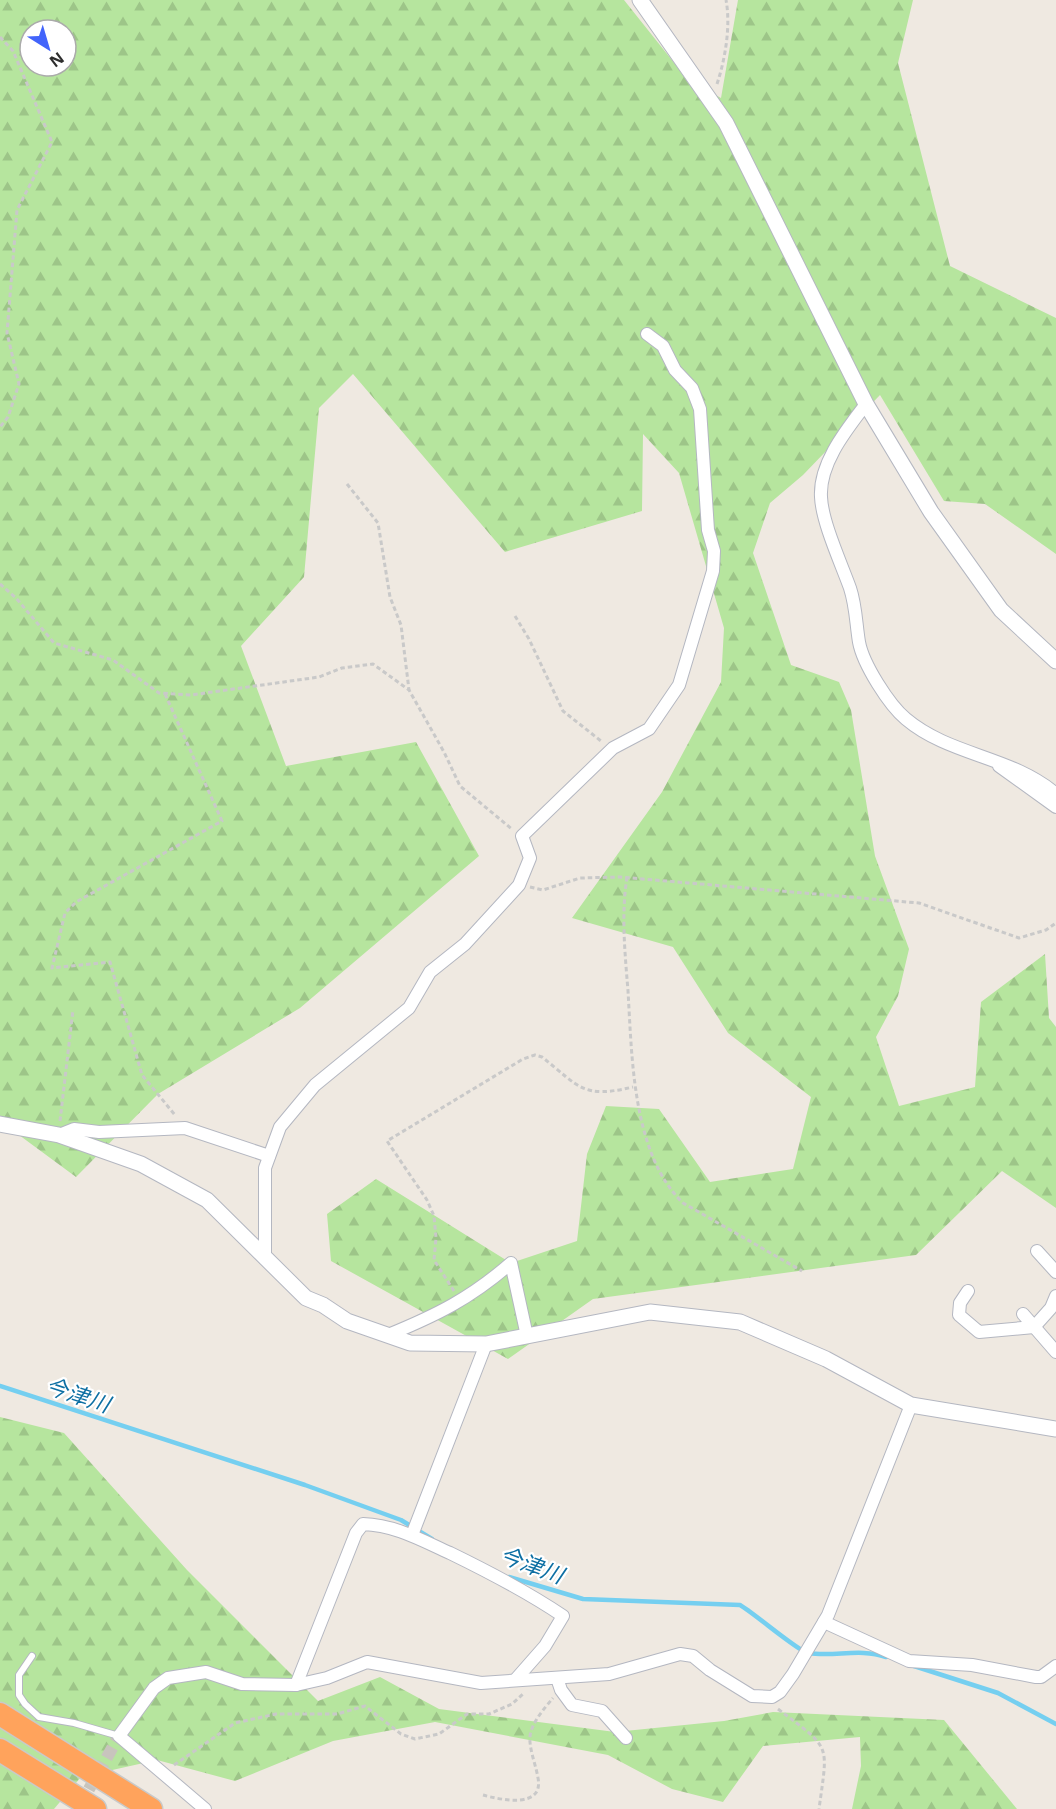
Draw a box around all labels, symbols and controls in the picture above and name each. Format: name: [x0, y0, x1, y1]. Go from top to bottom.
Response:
north arrow: [18, 18, 78, 78]
text: N: [45, 47, 69, 73]
water label: 今津川: [42, 1370, 116, 1419]
water label: 今津川: [496, 1539, 570, 1590]

